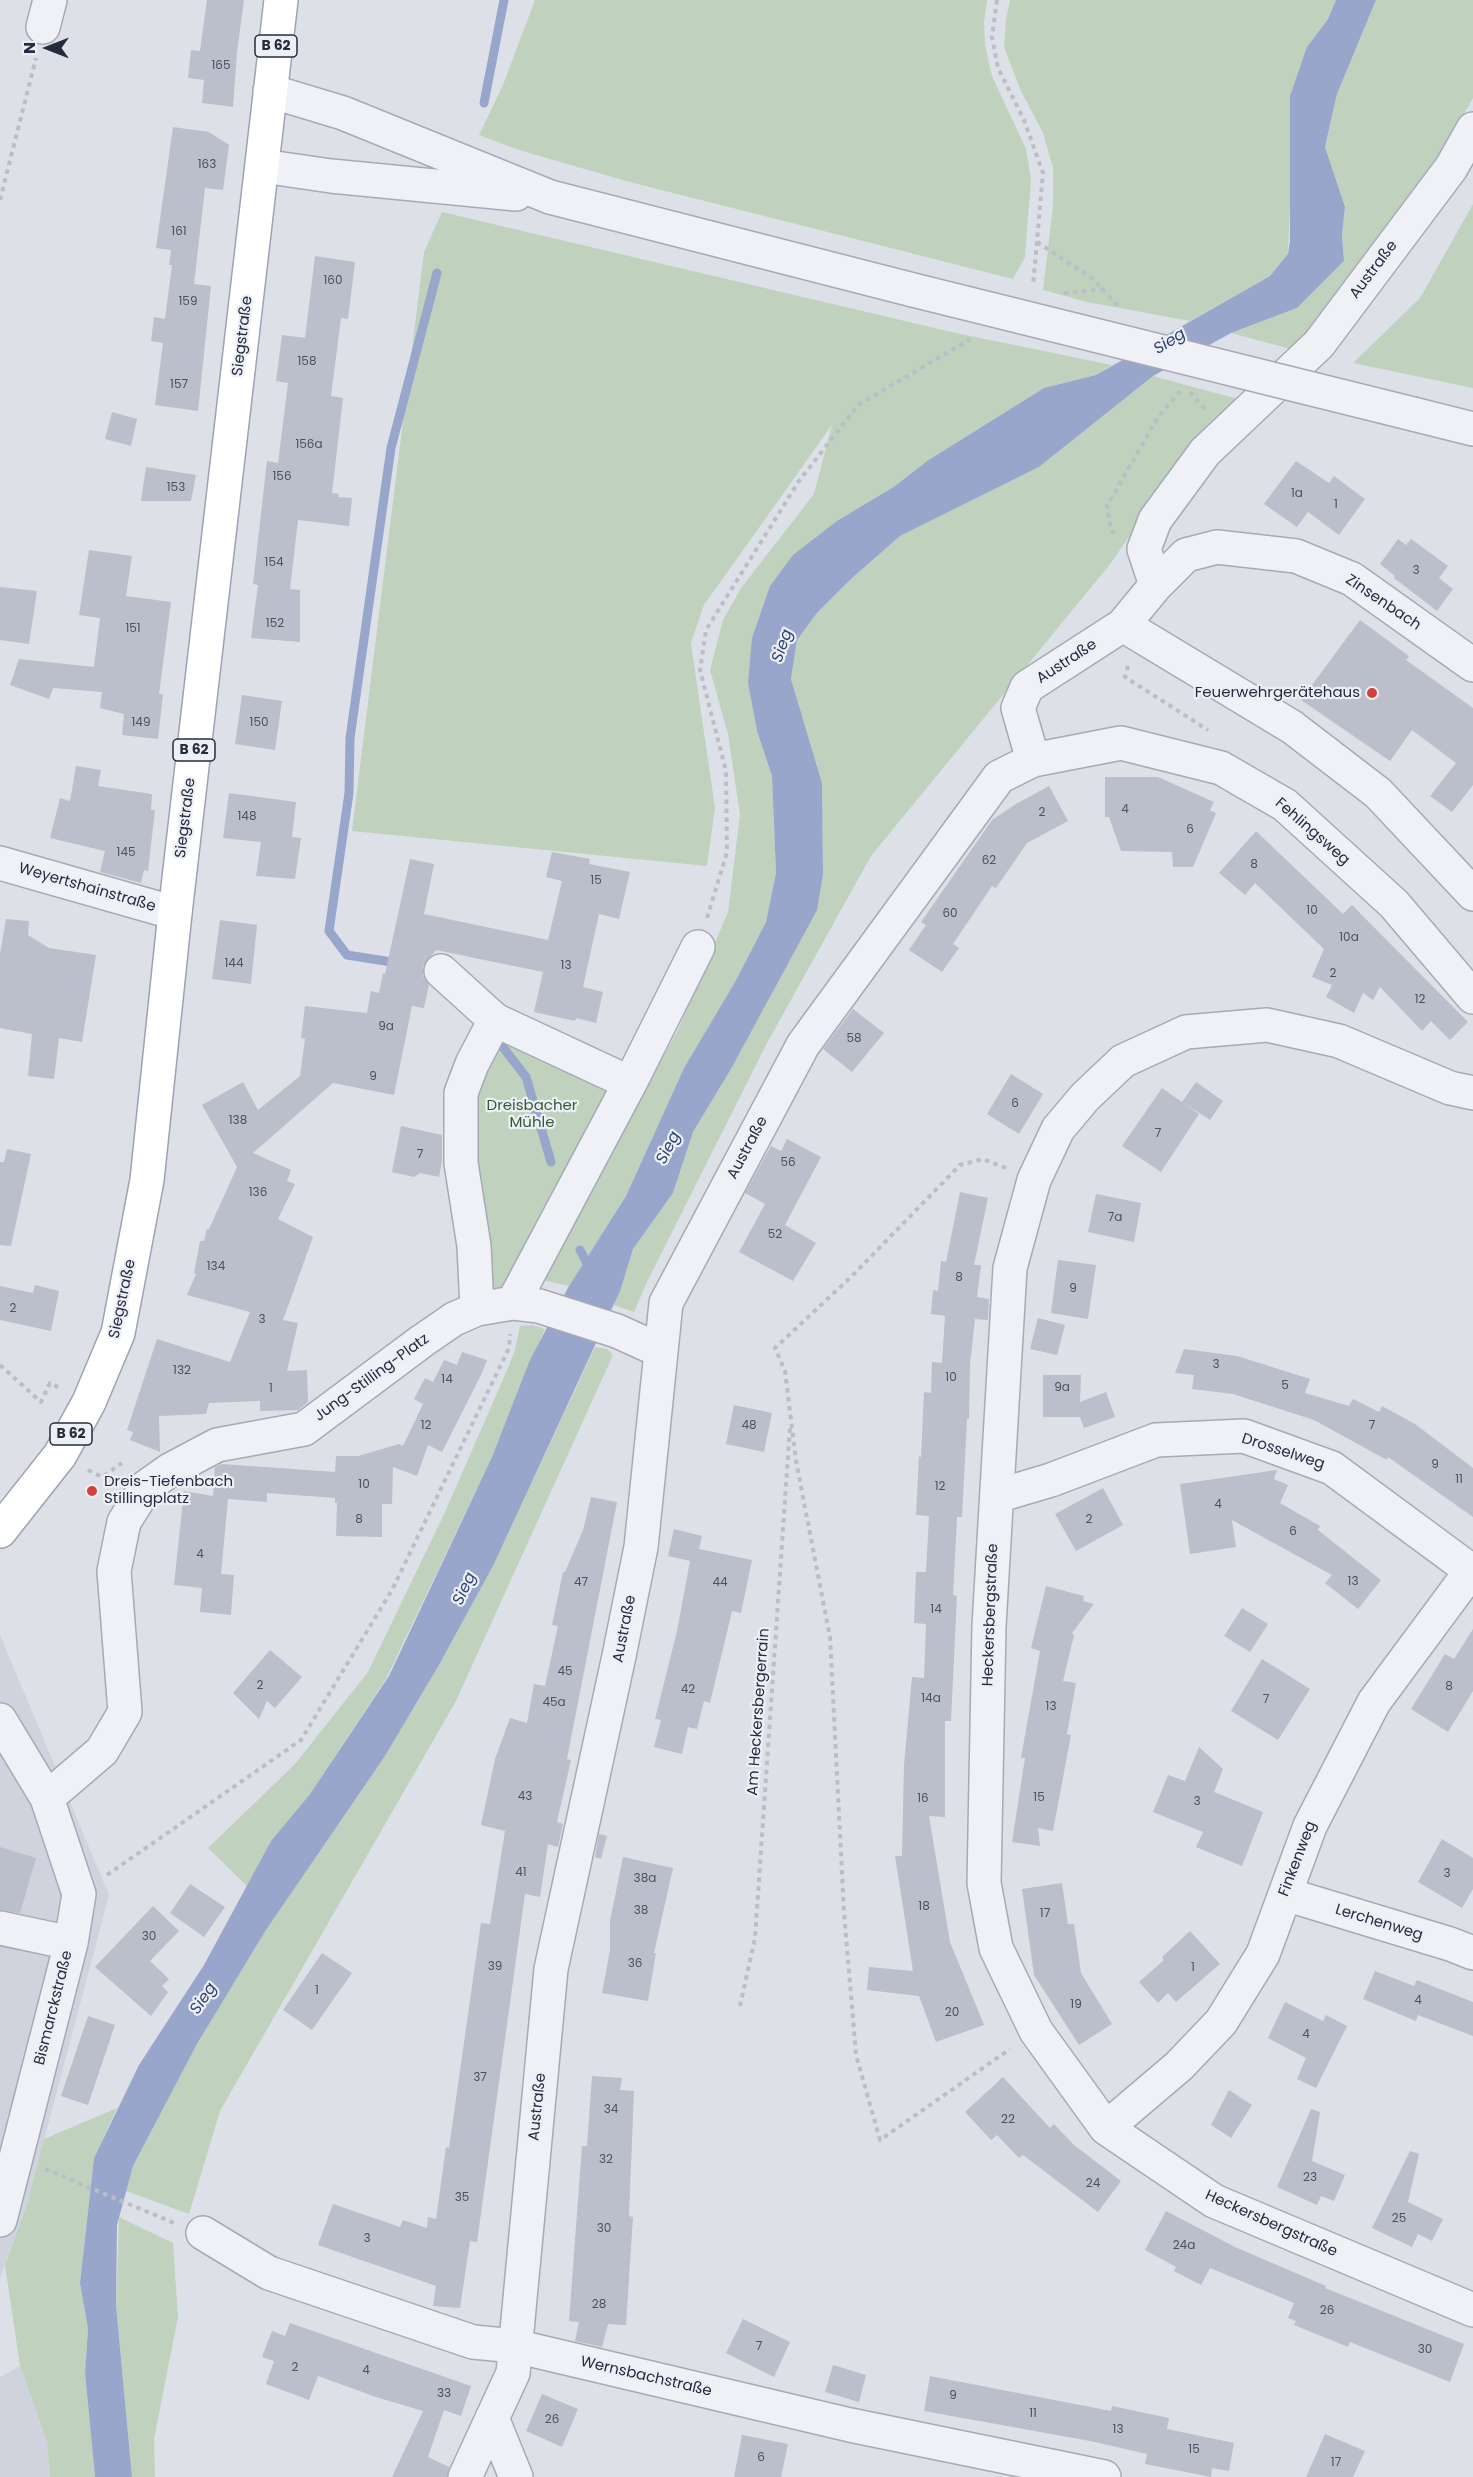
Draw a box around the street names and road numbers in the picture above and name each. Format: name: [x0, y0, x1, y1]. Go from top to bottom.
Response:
road number: B 62: [255, 35, 297, 57]
street label: Austraße: [1346, 237, 1402, 303]
street label: Siegstraße: [229, 295, 257, 377]
street label: Zinsenbach: [1342, 571, 1424, 635]
street label: Austraße: [1033, 636, 1101, 688]
road number: B 62: [173, 739, 215, 761]
street label: Siegstraße: [172, 777, 200, 859]
street label: Fehlingsweg: [1271, 795, 1353, 869]
street label: Weyertshainstraße: [16, 860, 158, 916]
street label: Austraße: [724, 1114, 772, 1182]
street label: Siegstraße: [106, 1258, 140, 1340]
street label: Jung-Stilling-Platz: [311, 1330, 433, 1426]
road number: B 62: [50, 1423, 92, 1445]
street label: Drosselweg: [1239, 1430, 1327, 1474]
street label: Heckersbergstraße: [980, 1543, 1002, 1687]
street label: Austraße: [610, 1594, 640, 1664]
street label: Am Heckersbergerrain: [744, 1628, 774, 1796]
street label: Finkenweg: [1275, 1819, 1321, 1899]
street label: Lerchenweg: [1333, 1901, 1425, 1945]
street label: Bismarckstraße: [31, 1949, 77, 2067]
street label: Austraße: [525, 2072, 551, 2142]
street label: Heckersbergstraße: [1202, 2187, 1340, 2261]
street label: Wernsbachstraße: [578, 2353, 714, 2401]

